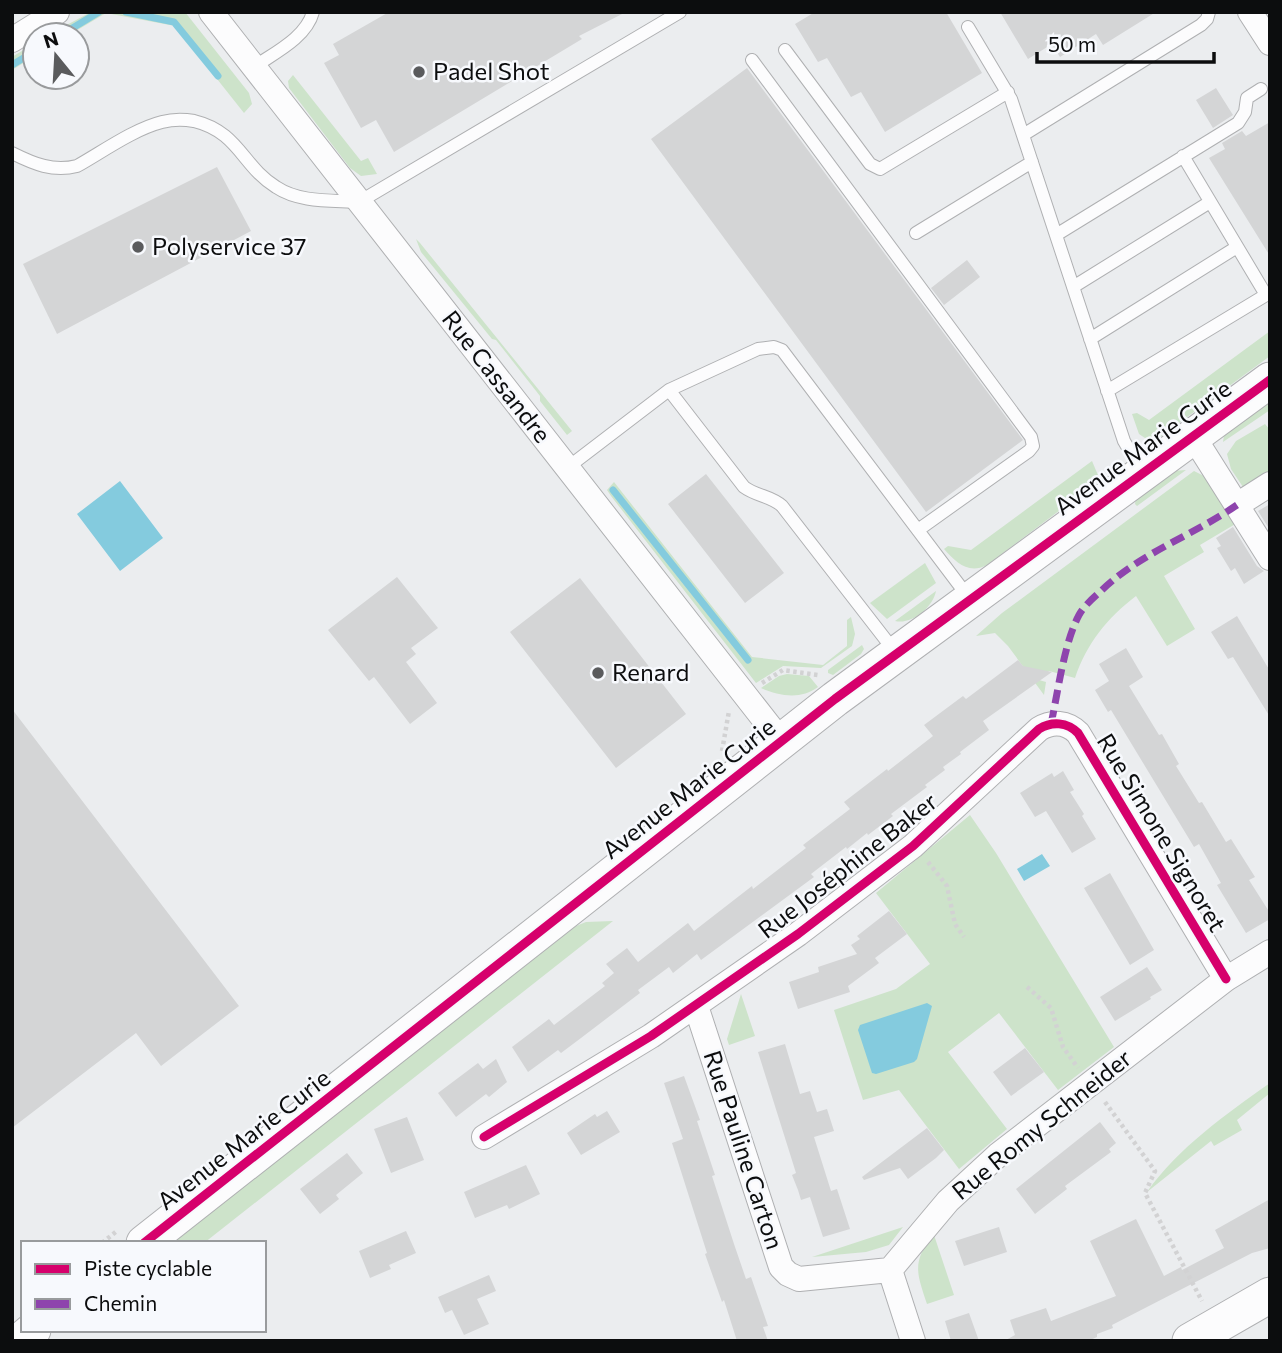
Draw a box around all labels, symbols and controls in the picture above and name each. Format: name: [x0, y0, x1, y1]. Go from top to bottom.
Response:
north arrow: [21, 21, 91, 91]
scale bar: [1037, 21, 1214, 65]
text: N: [40, 26, 61, 52]
text: 50 m: [1048, 31, 1096, 56]
place label: Padel Shot: [433, 56, 550, 85]
marker: Padel Shot: [411, 64, 427, 80]
place label: Polyservice 37: [152, 231, 306, 260]
marker: Polyservice 37: [130, 239, 146, 255]
street label: Rue Cassandre: [437, 304, 558, 448]
street label: Avenue Marie Curie: [1048, 373, 1236, 521]
place label: Renard: [612, 657, 689, 686]
marker: Renard: [590, 665, 606, 681]
street label: Avenue Marie Curie: [596, 711, 780, 864]
street label: Rue Simone Signoret: [1092, 728, 1233, 937]
street label: Rue Joséphine Baker: [752, 786, 943, 944]
street label: Rue Romy Schneider: [946, 1042, 1137, 1205]
street label: Rue Pauline Carton: [699, 1047, 790, 1253]
street label: Avenue Marie Curie: [151, 1062, 335, 1215]
legend: [21, 1241, 266, 1332]
text: Piste cyclable: [84, 1255, 212, 1280]
text: Chemin: [84, 1290, 157, 1315]

